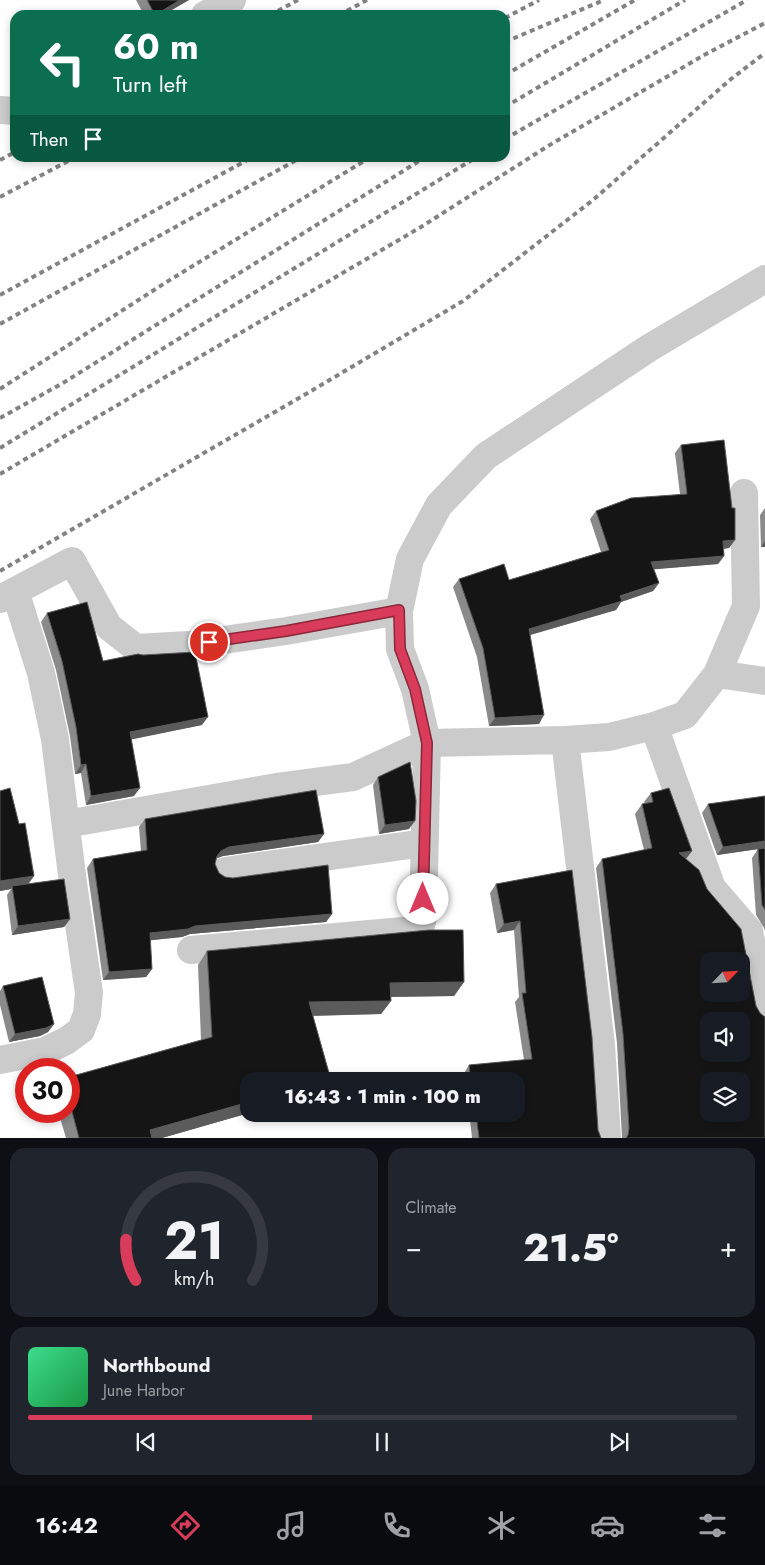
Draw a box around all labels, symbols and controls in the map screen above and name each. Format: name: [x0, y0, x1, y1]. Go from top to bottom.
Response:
text: 60 m: [113, 22, 199, 72]
icon: left: [30, 30, 95, 95]
text: Turn left: [113, 68, 187, 100]
icon: arrive: [79, 125, 107, 153]
text: Then: [30, 126, 69, 153]
pin: [188, 621, 230, 663]
icon: arrive: [195, 628, 223, 656]
position arrow: [396, 872, 448, 924]
north arrow: [700, 952, 750, 1002]
map controls: [700, 952, 750, 1122]
button: sound: [700, 1012, 750, 1062]
speed limit sign: 30: [15, 1058, 80, 1123]
button: layers: [700, 1072, 750, 1122]
text: 16:43 · 1 min · 100 m: [284, 1083, 481, 1110]
text: Climate: [406, 1196, 457, 1219]
text: 21: [163, 1203, 224, 1279]
text: 21.5°: [523, 1220, 619, 1275]
text: −: [406, 1227, 422, 1268]
text: +: [720, 1227, 737, 1268]
text: km/h: [174, 1266, 214, 1292]
text: Northbound: [103, 1352, 210, 1379]
text: June Harbor: [103, 1379, 185, 1402]
icon: previous: [132, 1428, 160, 1456]
icon: pause: [368, 1428, 396, 1456]
icon: next: [605, 1428, 633, 1456]
icon: directions: [168, 1508, 203, 1543]
icon: music: [274, 1508, 309, 1543]
icon: phone: [379, 1508, 414, 1543]
icon: climate: [484, 1508, 519, 1543]
icon: car: [590, 1508, 625, 1543]
icon: filters: [695, 1508, 730, 1543]
text: 16:42: [35, 1509, 98, 1541]

